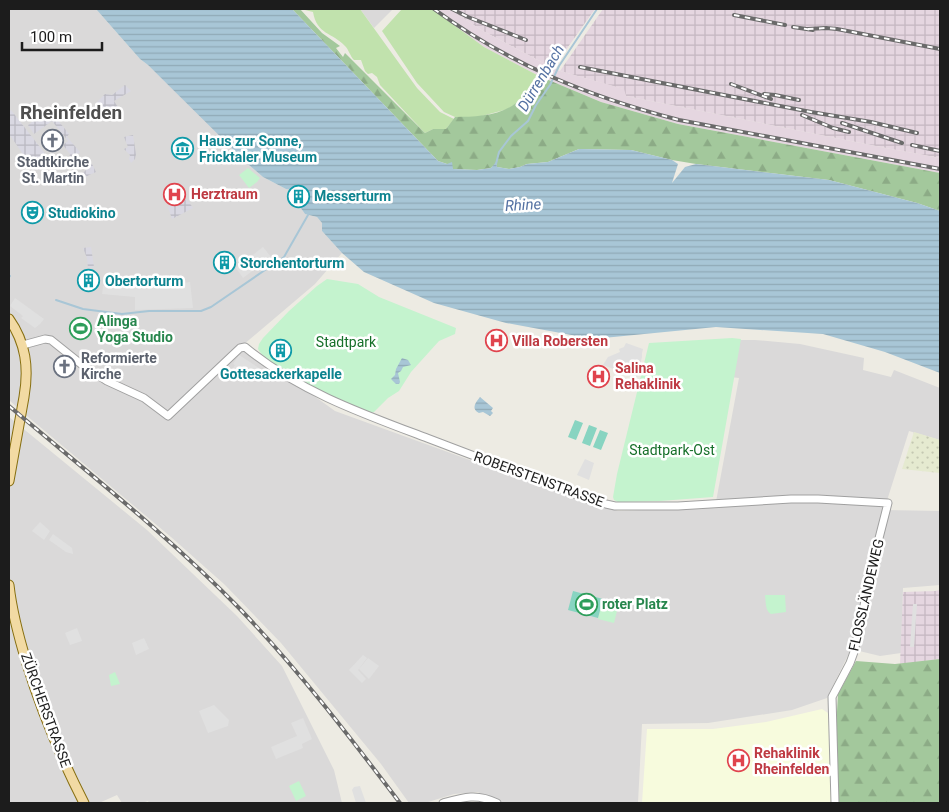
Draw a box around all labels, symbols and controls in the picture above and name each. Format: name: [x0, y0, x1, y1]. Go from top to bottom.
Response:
scale bar: [22, 20, 102, 52]
text: 100 m: [30, 28, 72, 46]
water label: Dürrenbach: [514, 41, 568, 115]
district label: Rheinfelden: [20, 101, 122, 124]
church icon: Stadtkirche St. Martin: [41, 128, 65, 152]
place label: Haus zur Sonne, Fricktaler Museum: [199, 133, 317, 165]
museum icon: Haus zur Sonne, Fricktaler Museum: [171, 137, 195, 161]
place label: Stadtkirche St. Martin: [17, 154, 90, 186]
hospital icon: Herztraum: [163, 182, 187, 206]
building icon: Messerturm: [286, 184, 310, 208]
place label: Herztraum: [191, 186, 258, 202]
place label: Messerturm: [314, 188, 391, 204]
water label: Rhine: [504, 195, 542, 215]
theatre icon: Studiokino: [20, 201, 44, 225]
place label: Studiokino: [48, 205, 116, 221]
building icon: Storchentorturm: [212, 251, 236, 275]
place label: Storchentorturm: [240, 255, 344, 271]
building icon: Obertorturm: [77, 269, 101, 293]
place label: Obertorturm: [105, 273, 183, 289]
place label: Alinga Yoga Studio: [97, 313, 173, 345]
sports icon: Alinga Yoga Studio: [69, 317, 93, 341]
hospital icon: Villa Robersten: [484, 329, 508, 353]
place label: Villa Robersten: [512, 333, 608, 349]
park label: Stadtpark: [316, 334, 377, 350]
building icon: Gottesackerkapelle: [269, 339, 293, 363]
place label: Reformierte Kirche: [81, 350, 157, 382]
church icon: Reformierte Kirche: [53, 354, 77, 378]
place label: Salina Rehaklinik: [615, 360, 681, 392]
hospital icon: Salina Rehaklinik: [587, 364, 611, 388]
place label: Gottesackerkapelle: [220, 366, 342, 382]
park label: Stadtpark-Ost: [629, 442, 715, 458]
street label: ROBERSTENSTRASSE: [472, 448, 606, 510]
street label: FLOSSLÄNDEWEG: [845, 537, 887, 653]
sports icon: roter Platz: [574, 592, 598, 616]
place label: roter Platz: [602, 596, 668, 612]
street label: ZÜRCHERSTRASSE: [18, 651, 74, 770]
place label: Rehaklinik Rheinfelden: [754, 745, 829, 777]
hospital icon: Rehaklinik Rheinfelden: [726, 749, 750, 773]

